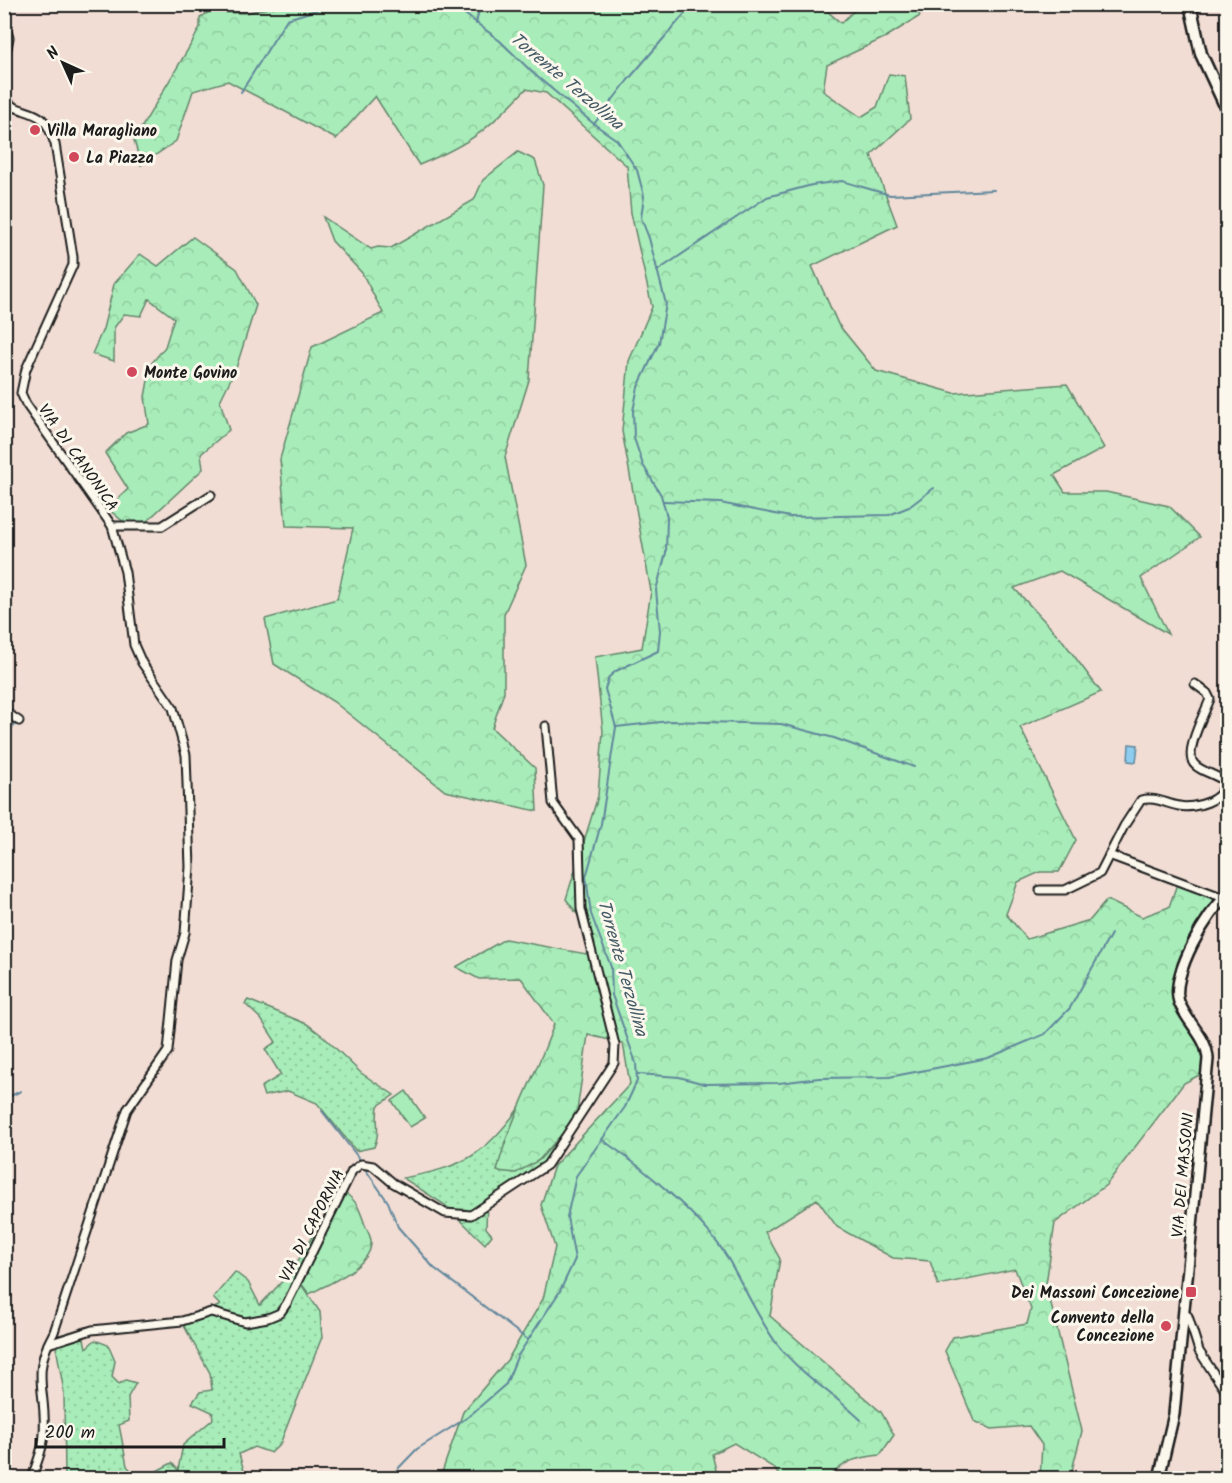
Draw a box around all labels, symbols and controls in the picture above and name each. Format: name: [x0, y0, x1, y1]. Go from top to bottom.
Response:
water label: Torrente Terzollina: [503, 26, 630, 139]
north arrow: [33, 33, 93, 93]
text: N: [41, 41, 66, 66]
place label: Villa Maragliano: [47, 119, 157, 144]
marker: Villa Maragliano: [28, 123, 42, 137]
place label: La Piazza: [86, 146, 154, 171]
marker: La Piazza: [67, 150, 81, 164]
place label: Monte Govino: [144, 361, 237, 386]
marker: Monte Govino: [125, 365, 139, 379]
street label: VIA DI CANONICA: [31, 399, 124, 517]
water label: Torrente Terzollina: [588, 897, 655, 1041]
street label: VIA DEI MASSONI: [1166, 1111, 1201, 1239]
street label: VIA DI CAPORNIA: [273, 1165, 352, 1287]
place label: Dei Massoni Concezione: [1011, 1281, 1179, 1306]
marker: Dei Massoni Concezione: [1184, 1285, 1198, 1299]
place label: Convento della Concezione: [1051, 1306, 1154, 1349]
marker: Convento della Concezione: [1159, 1319, 1173, 1333]
scale bar: [36, 1411, 224, 1449]
text: 200 m: [45, 1419, 95, 1448]

